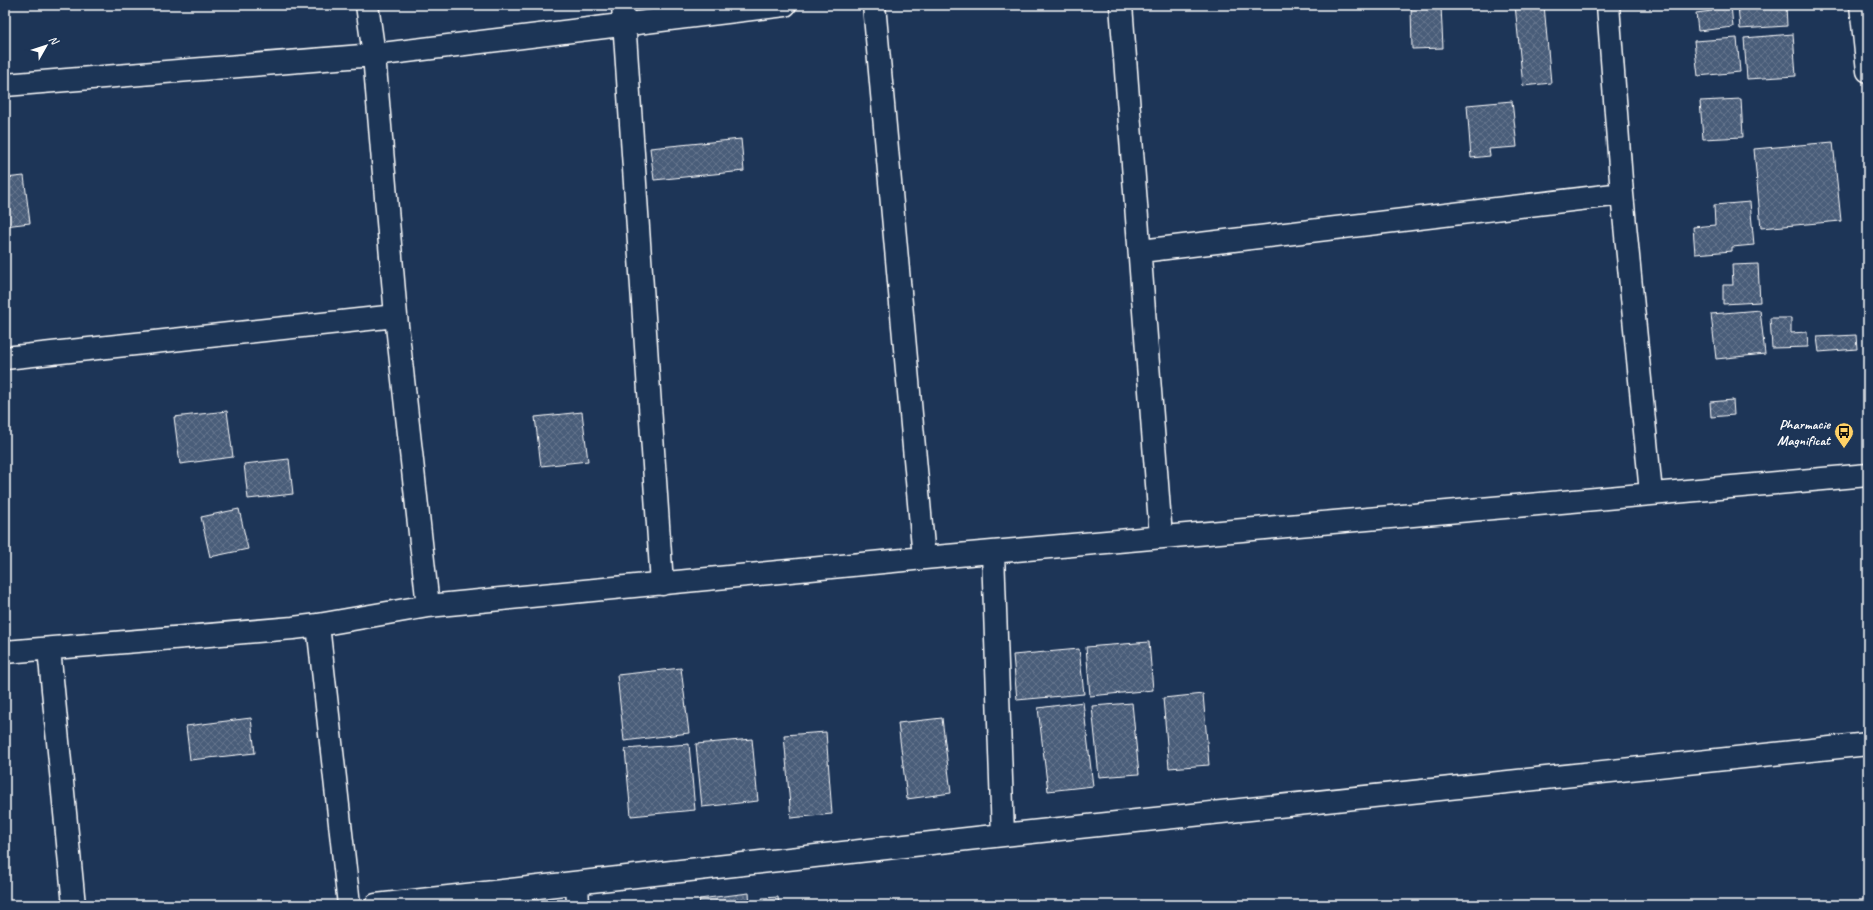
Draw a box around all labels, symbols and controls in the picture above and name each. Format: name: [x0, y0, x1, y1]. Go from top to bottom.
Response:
north arrow: [26, 26, 66, 66]
text: N: [46, 33, 63, 48]
place label: Pharmacie Magnificat: [1777, 416, 1831, 449]
bus stop icon: Pharmacie Magnificat: [1833, 421, 1855, 449]

